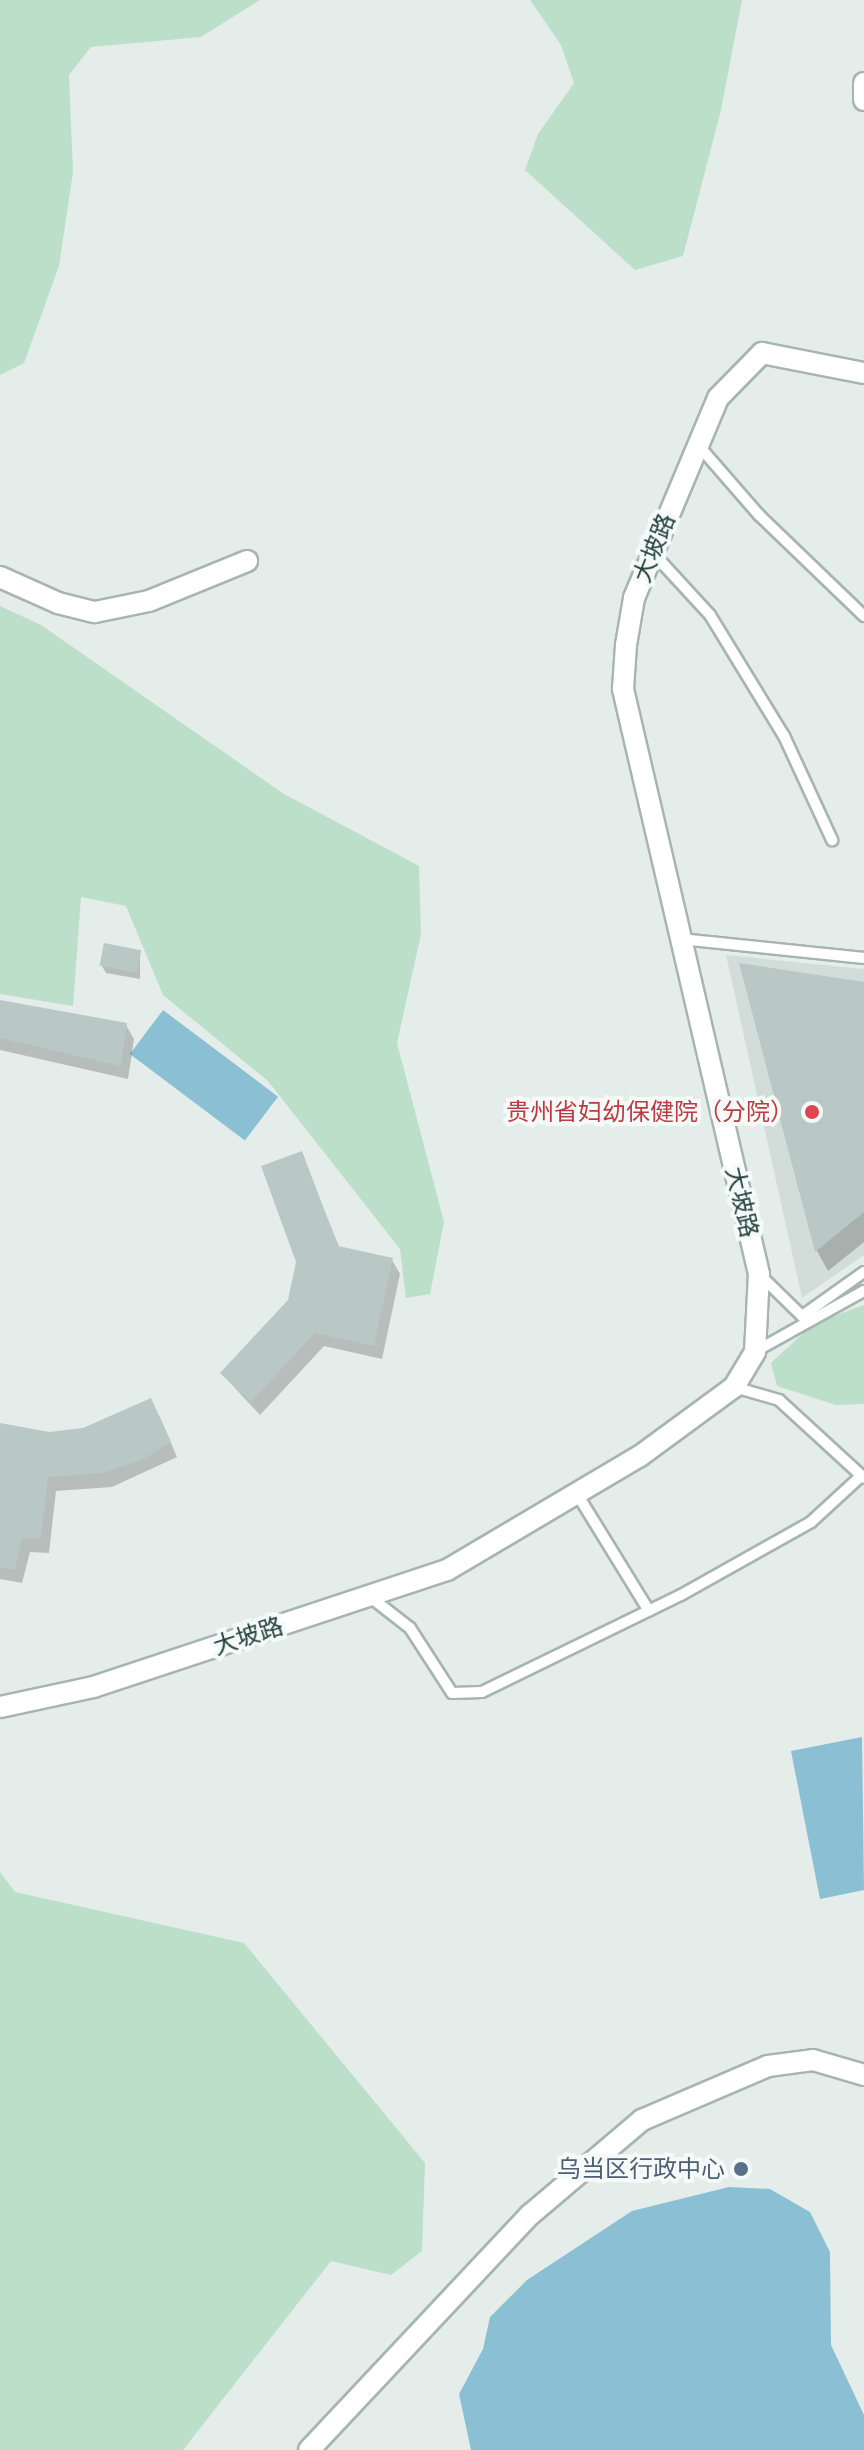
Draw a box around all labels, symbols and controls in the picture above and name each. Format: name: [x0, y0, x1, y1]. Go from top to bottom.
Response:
street label: 大坡路: [627, 509, 681, 587]
place label: 贵州省妇幼保健院（分院）: [506, 1098, 794, 1126]
marker: 贵州省妇幼保健院（分院）: [801, 1101, 823, 1123]
street label: 大坡路: [720, 1164, 764, 1240]
street label: 大坡路: [209, 1611, 287, 1661]
place label: 乌当区行政中心: [557, 2155, 725, 2183]
marker: 乌当区行政中心: [732, 2160, 750, 2178]

